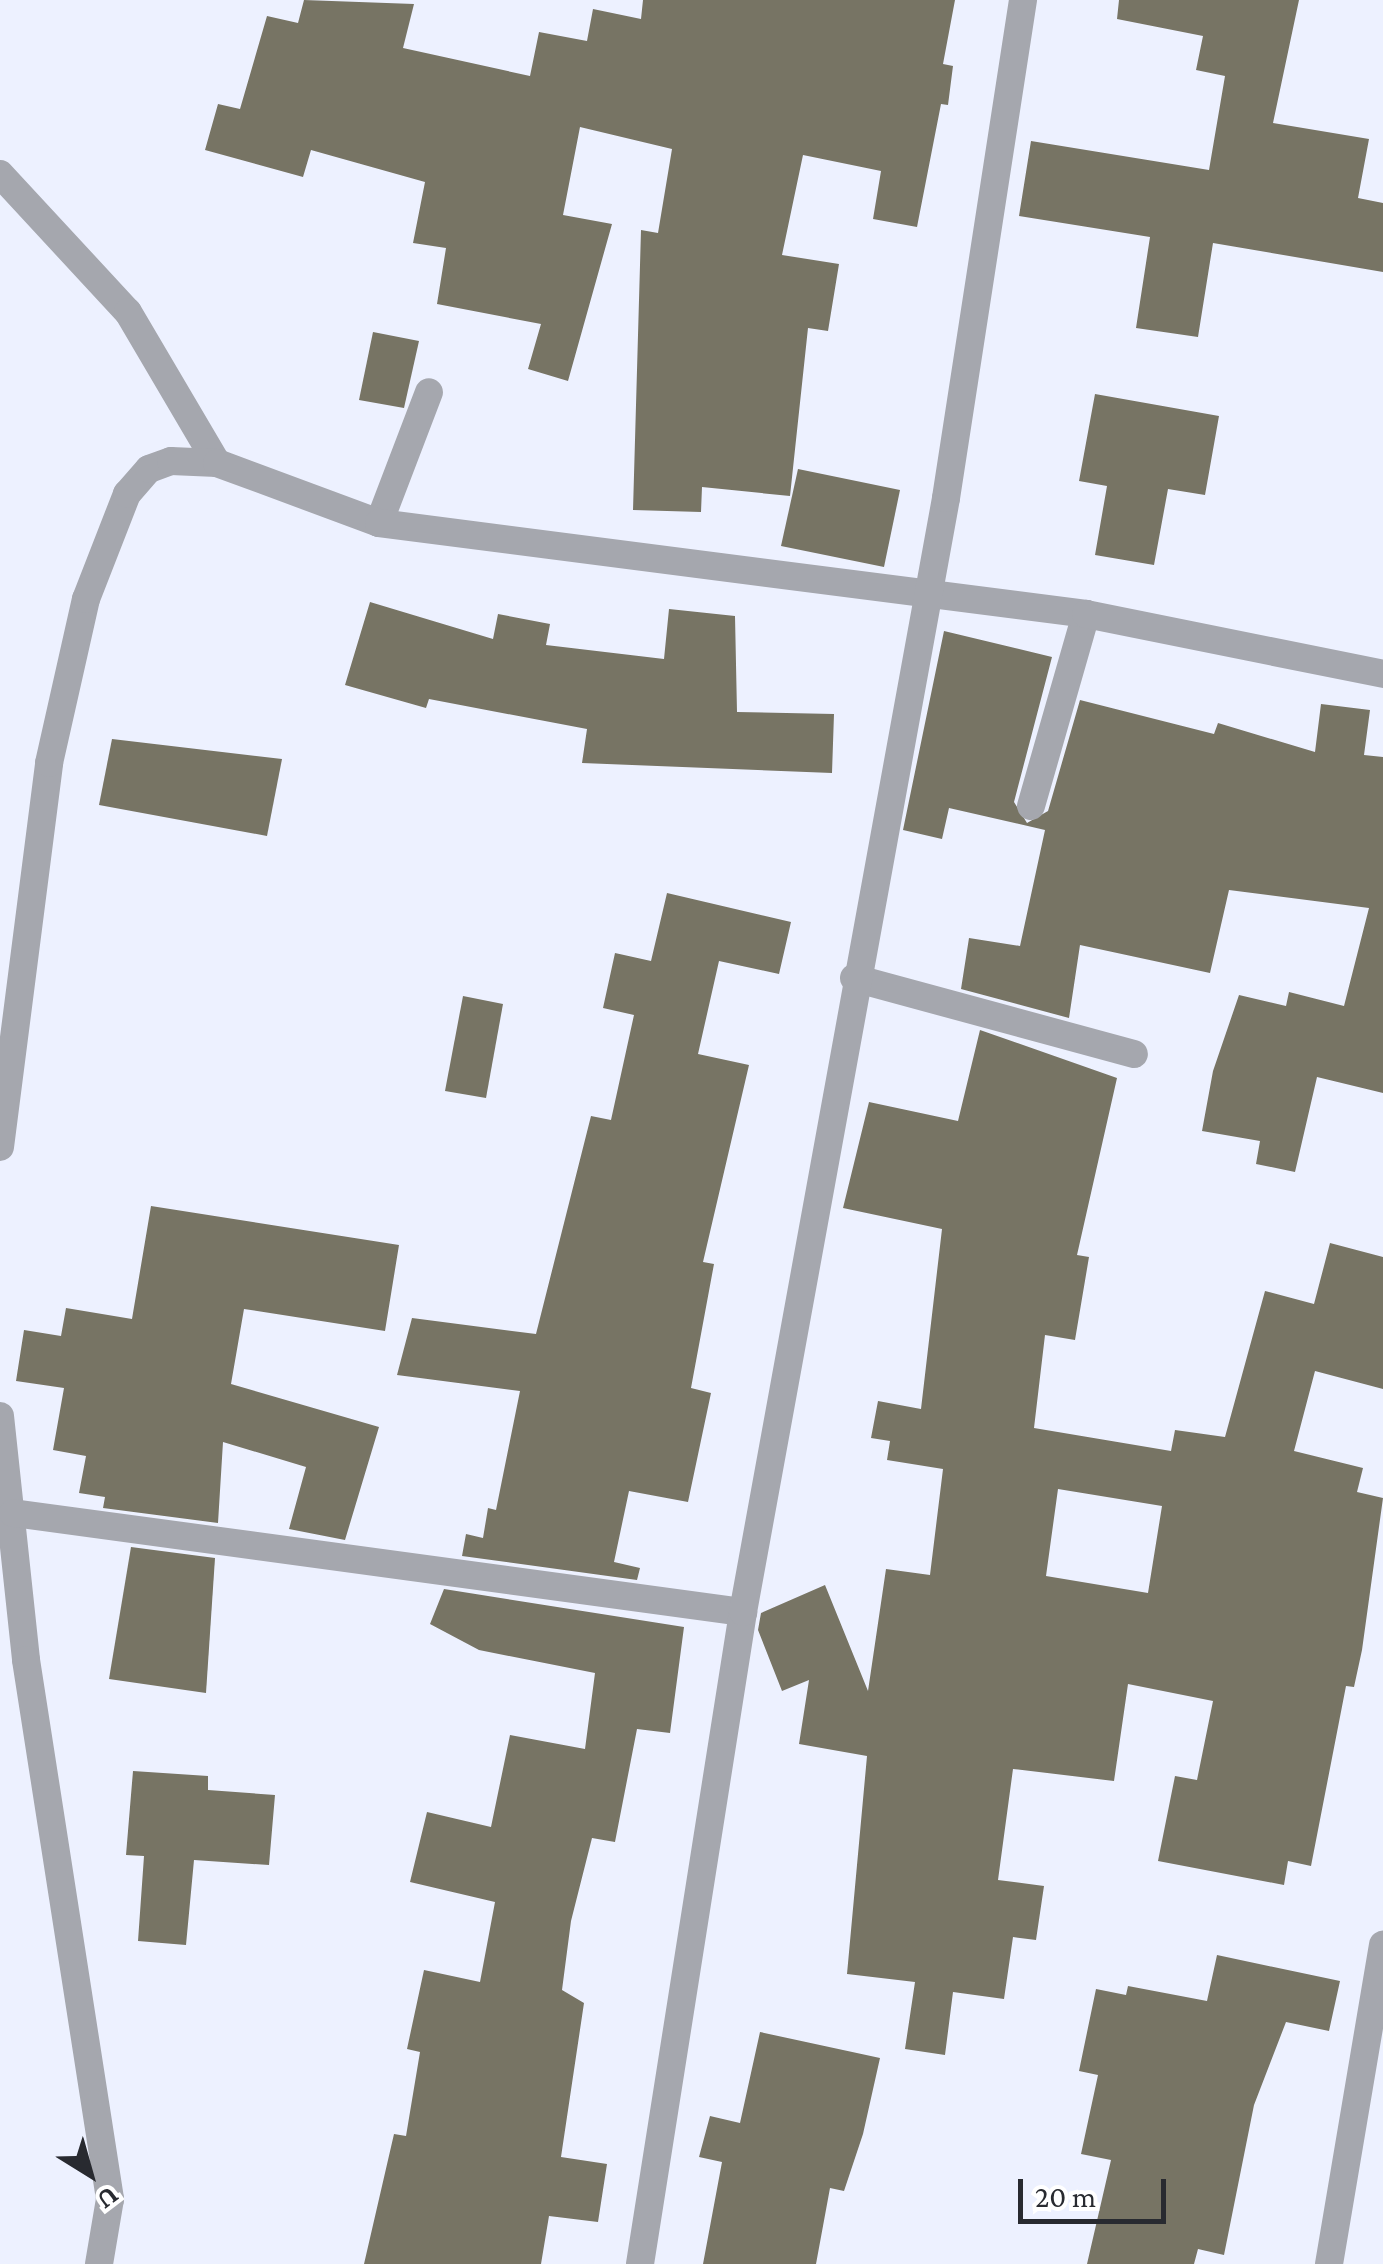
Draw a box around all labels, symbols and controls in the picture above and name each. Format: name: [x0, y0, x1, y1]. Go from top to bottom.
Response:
north arrow: [40, 2124, 140, 2224]
scale bar: [1023, 2159, 1170, 2221]
text: U: [91, 2180, 125, 2217]
text: 20 m: [1035, 2180, 1096, 2213]

